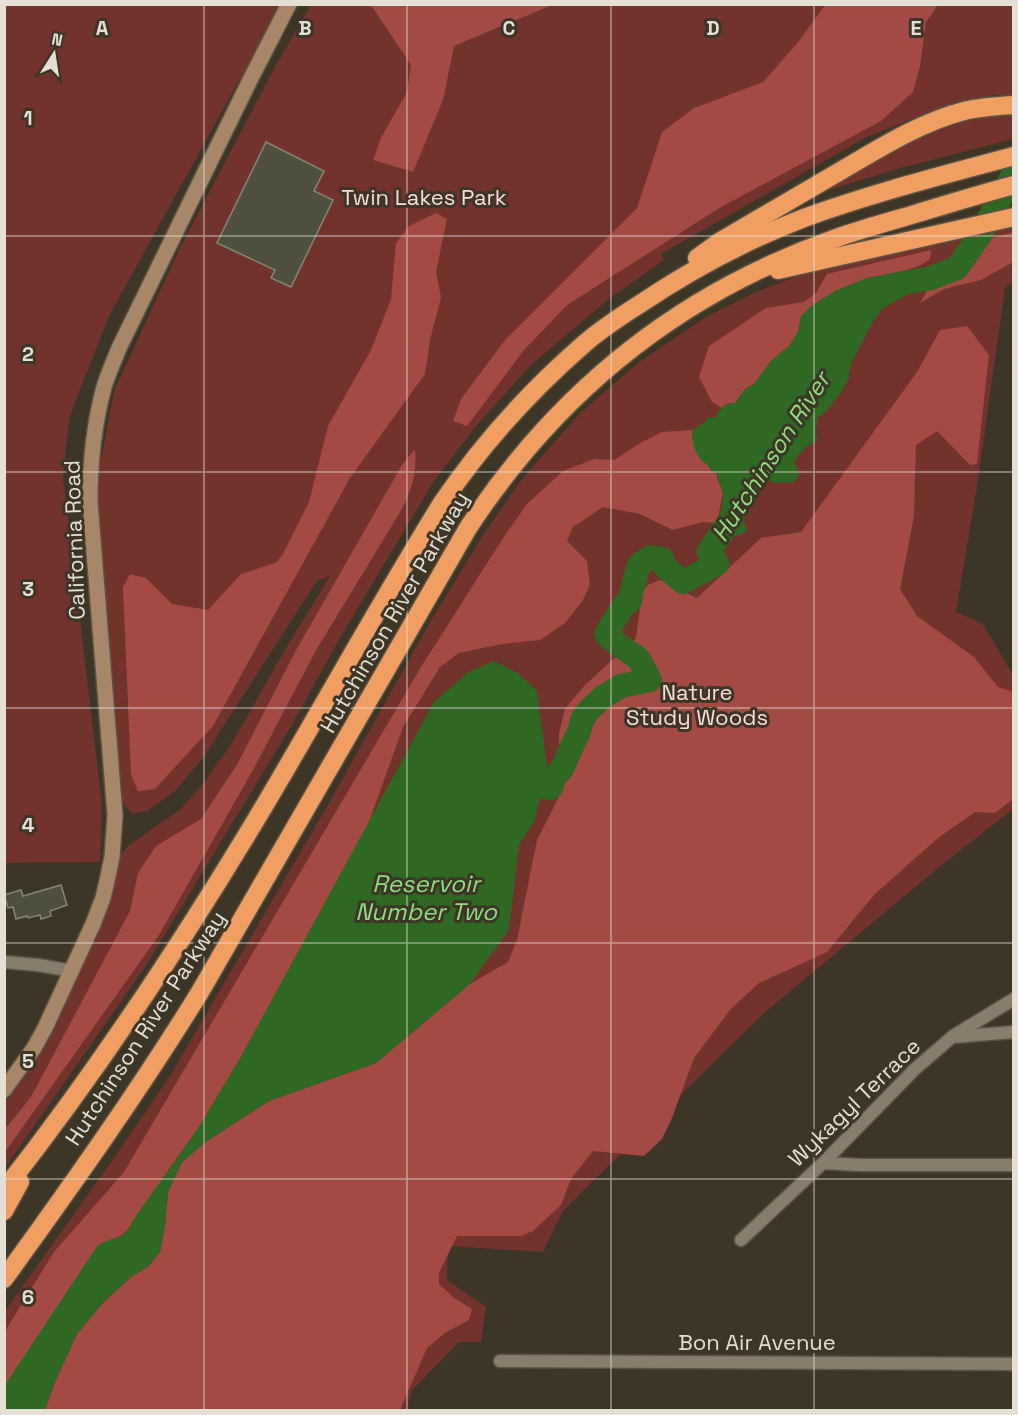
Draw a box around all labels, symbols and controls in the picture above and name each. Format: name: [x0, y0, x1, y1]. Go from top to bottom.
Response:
text: A: [96, 15, 109, 41]
text: B: [298, 15, 312, 41]
text: C: [503, 15, 516, 41]
text: D: [706, 15, 720, 41]
text: E: [910, 15, 922, 41]
north arrow: [24, 24, 84, 84]
text: N: [50, 28, 64, 51]
text: 1: [23, 105, 33, 131]
park label: Twin Lakes Park: [341, 183, 507, 211]
text: 2: [22, 341, 34, 367]
water label: Hutchinson River: [704, 364, 838, 547]
street label: California Road: [57, 460, 91, 620]
street label: Hutchinson River Parkway: [313, 486, 475, 738]
text: 3: [22, 576, 34, 602]
park label: Nature Study Woods: [626, 678, 768, 731]
text: 4: [22, 812, 35, 838]
water label: Reservoir Number Two: [355, 868, 498, 927]
street label: Hutchinson River Parkway: [59, 905, 231, 1151]
street label: Wykagyl Terrace: [782, 1032, 926, 1172]
text: 5: [22, 1048, 34, 1074]
text: 6: [22, 1284, 34, 1310]
street label: Bon Air Avenue: [678, 1328, 836, 1356]

